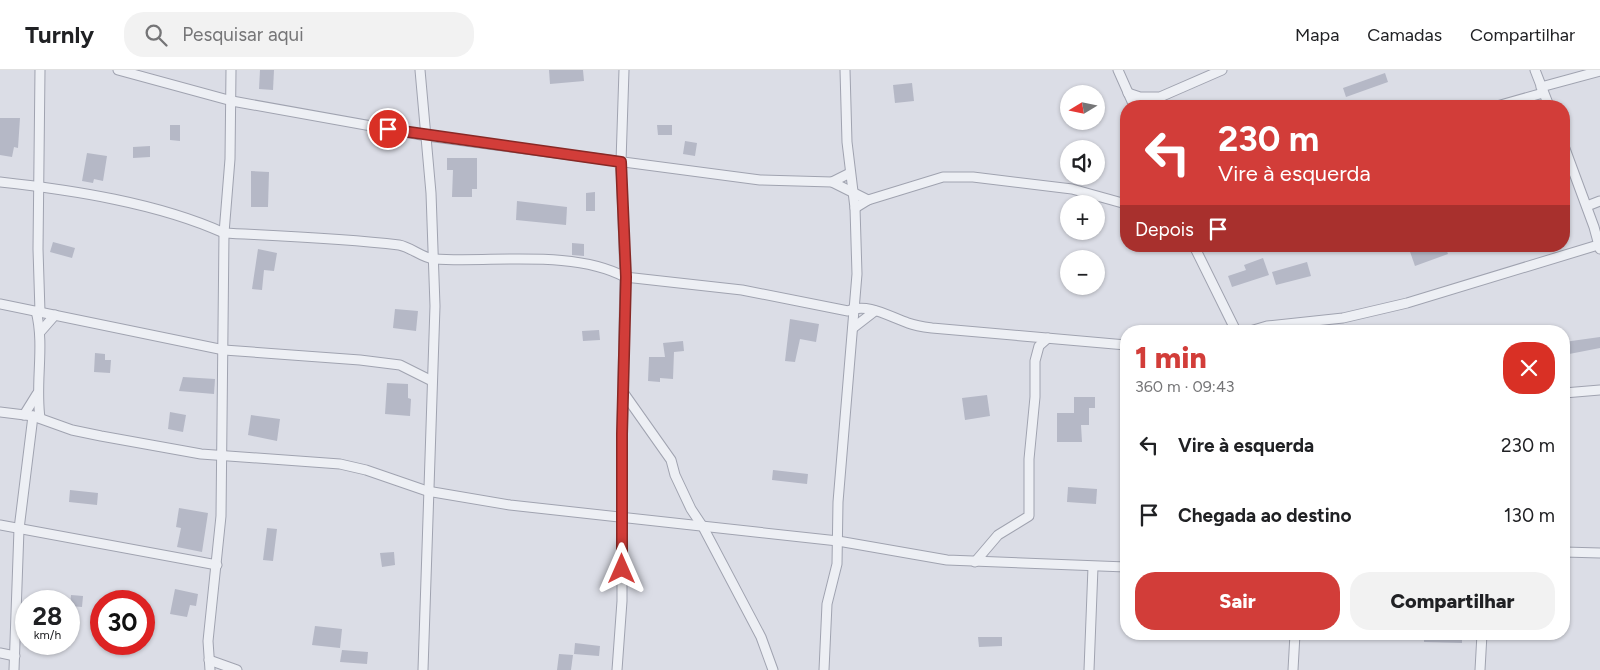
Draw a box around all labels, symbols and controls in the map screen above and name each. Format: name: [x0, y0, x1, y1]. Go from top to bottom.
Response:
search box: [124, 12, 474, 57]
text: Turnly: [25, 20, 94, 49]
icon: search: [142, 21, 170, 49]
text: Pesquisar aqui: [182, 23, 304, 46]
text: Mapa: [1295, 24, 1339, 46]
text: Camadas: [1367, 24, 1442, 46]
text: Compartilhar: [1470, 24, 1575, 46]
north arrow: [1060, 85, 1105, 130]
map controls: [1060, 85, 1105, 295]
pin: [367, 108, 409, 150]
icon: arrive: [374, 115, 402, 143]
text: 230 m: [1218, 118, 1319, 160]
icon: left: [1135, 120, 1200, 185]
button: sound: [1060, 140, 1105, 185]
text: Vire à esquerda: [1218, 160, 1371, 187]
button: +: [1060, 195, 1105, 240]
icon: arrive: [1204, 215, 1232, 243]
text: Depois: [1135, 218, 1194, 241]
button: −: [1060, 250, 1105, 295]
text: 1 min: [1135, 339, 1207, 376]
button: close: [1503, 342, 1555, 394]
text: 360 m · 09:43: [1135, 377, 1235, 396]
icon: left: [1135, 431, 1163, 459]
text: Vire à esquerda: [1178, 434, 1314, 457]
text: 230 m: [1501, 434, 1555, 457]
icon: arrive: [1135, 501, 1163, 529]
text: Chegada ao destino: [1178, 504, 1351, 527]
text: 130 m: [1504, 504, 1555, 527]
position arrow: [595, 542, 647, 594]
button: Sair: [1135, 572, 1340, 630]
button: Compartilhar: [1350, 572, 1555, 630]
speed limit sign: 30: [90, 590, 155, 655]
text: 28: [33, 601, 62, 631]
text: km/h: [34, 628, 61, 642]

